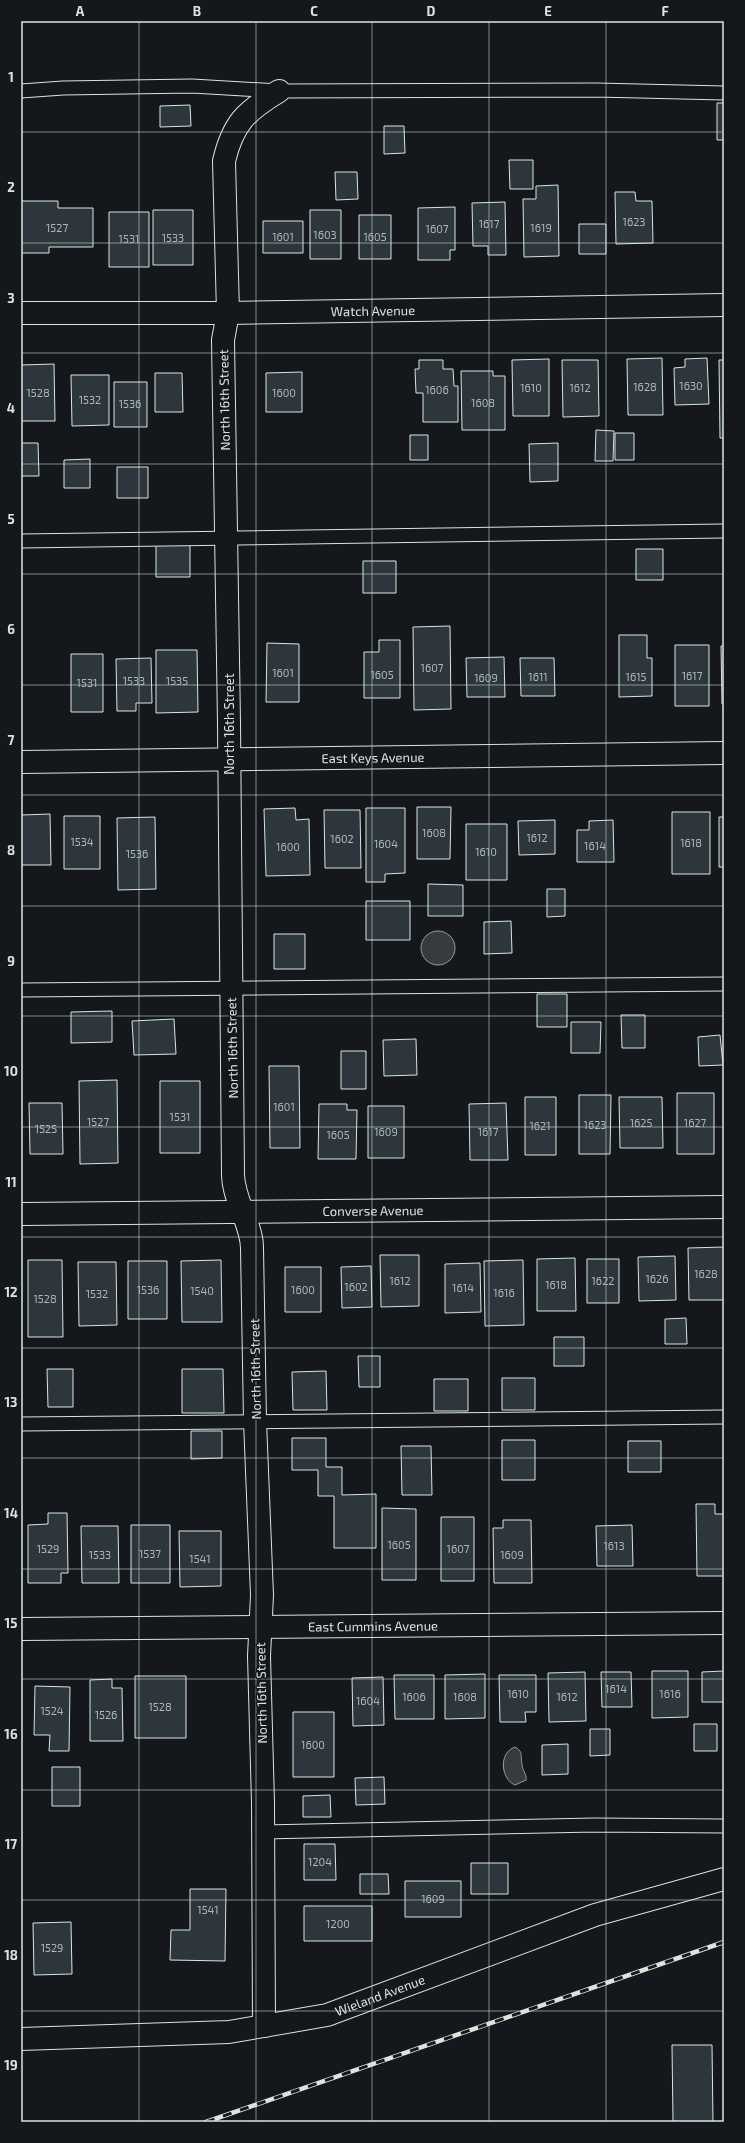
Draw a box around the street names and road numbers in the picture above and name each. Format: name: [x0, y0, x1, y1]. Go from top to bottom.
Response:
street label: Watch Avenue: [331, 302, 415, 319]
street label: North 16th Street: [215, 349, 233, 451]
street label: North 16th Street: [221, 673, 237, 775]
street label: East Keys Avenue: [321, 749, 425, 766]
street label: North 16th Street: [223, 997, 241, 1099]
street label: Converse Avenue: [322, 1202, 424, 1219]
street label: North 16th Street: [246, 1318, 264, 1420]
street label: East Cummins Avenue: [308, 1617, 438, 1635]
street label: North 16th Street: [252, 1642, 270, 1744]
street label: Wieland Avenue: [333, 1971, 427, 2019]

